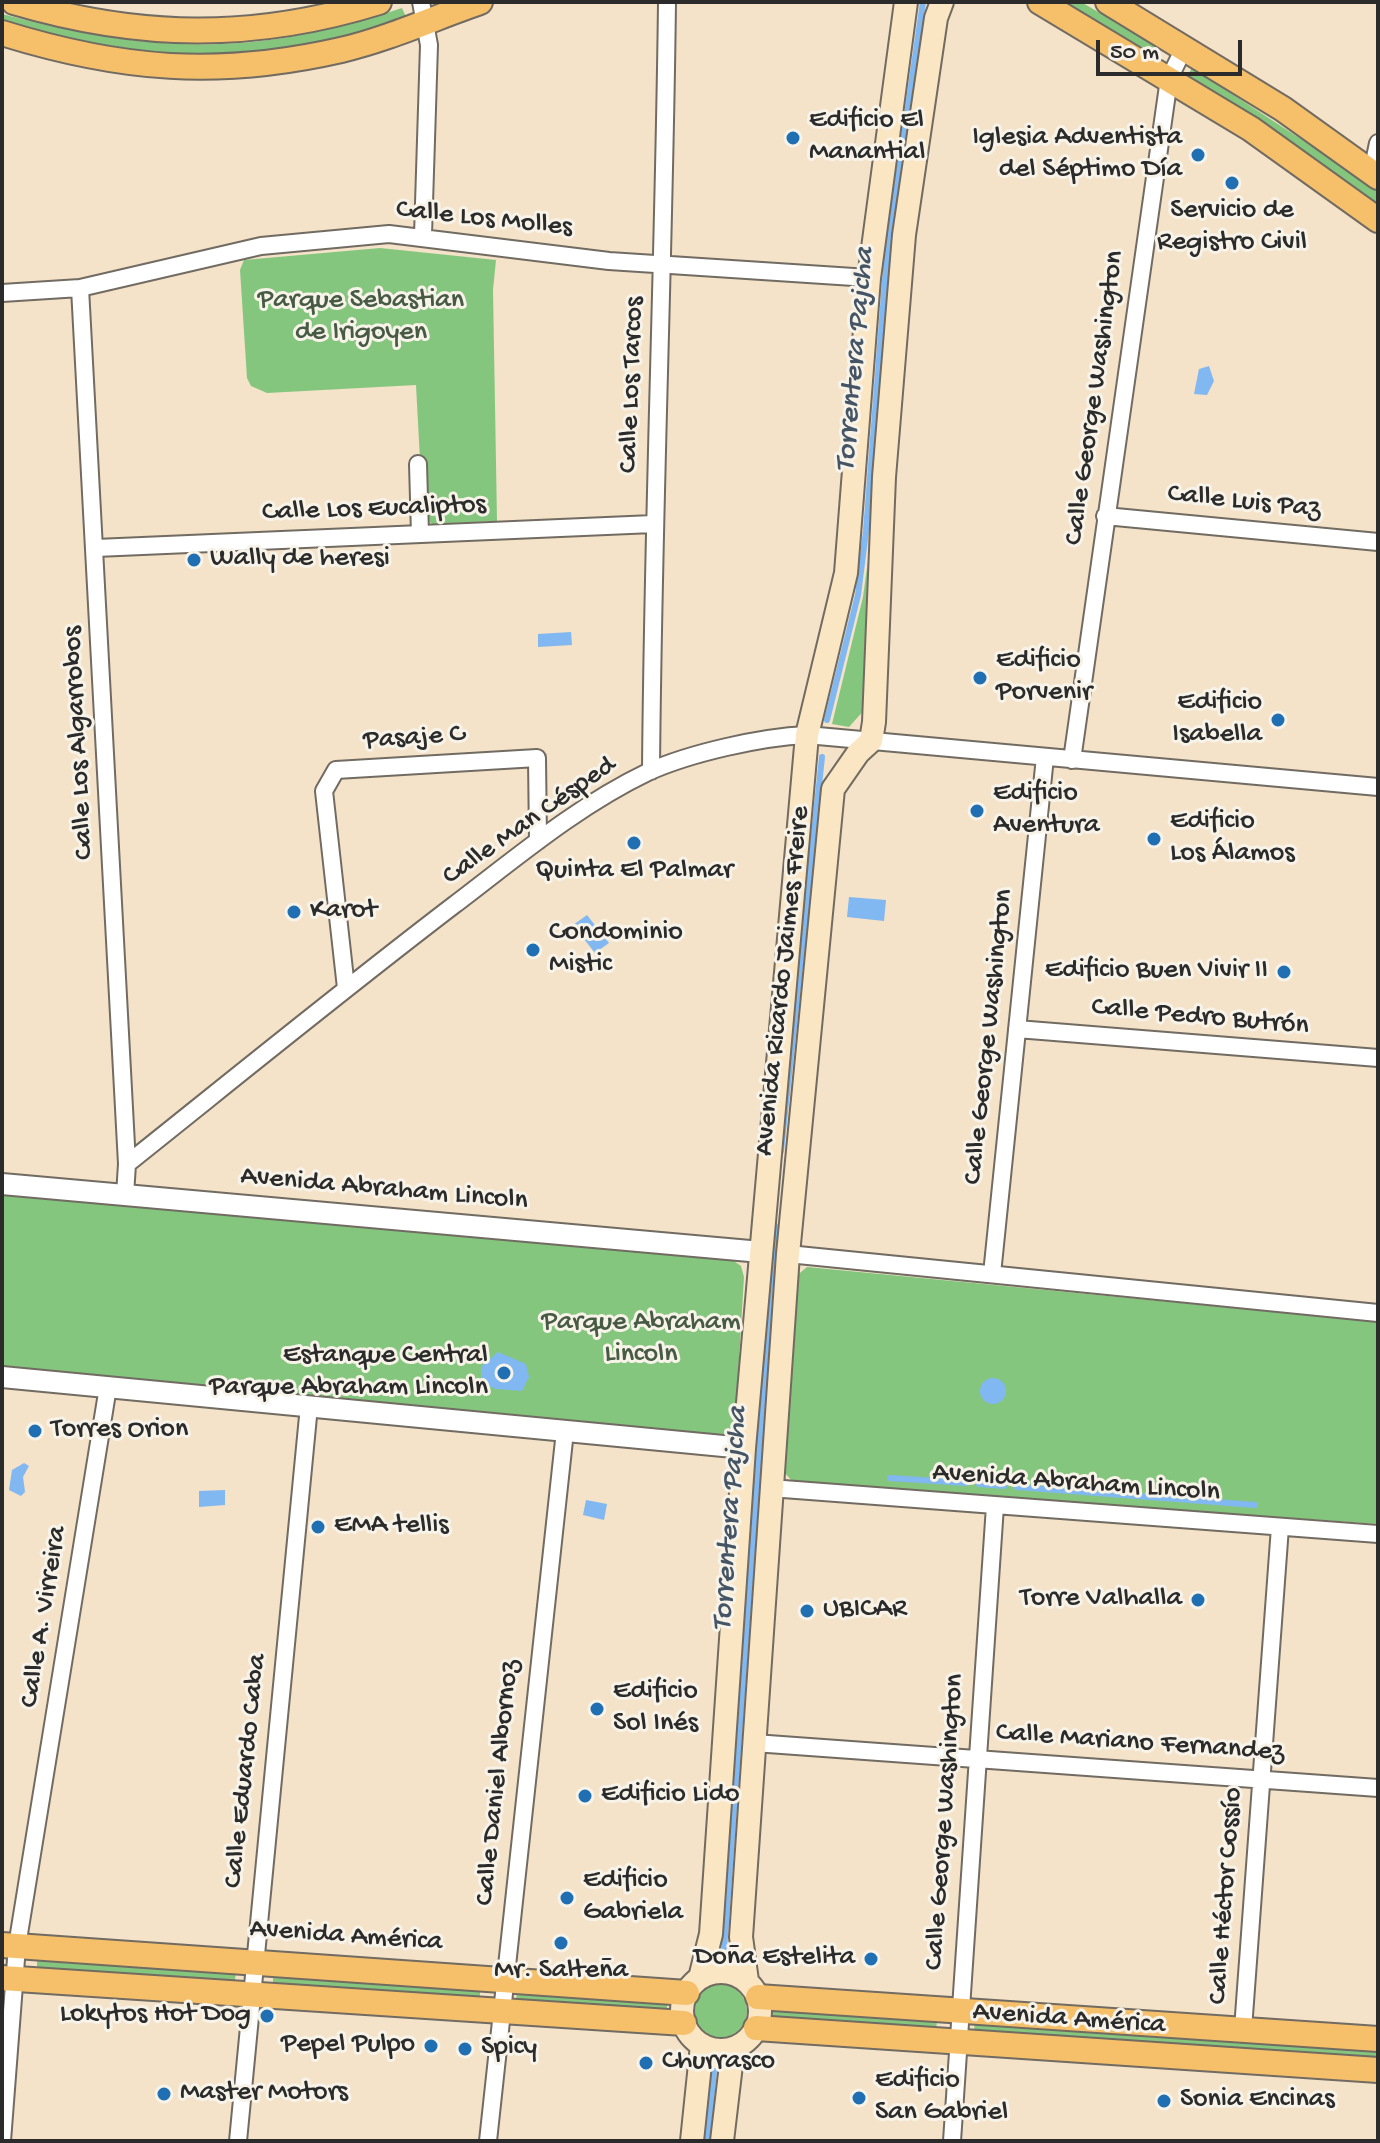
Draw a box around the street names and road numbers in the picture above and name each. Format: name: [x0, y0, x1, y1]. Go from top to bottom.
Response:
street label: Calle Los Molles: [394, 194, 574, 246]
street label: Calle George Washington: [1059, 249, 1133, 547]
street label: Calle Los Tarcos: [613, 296, 653, 474]
street label: Calle Luis Paz: [1166, 478, 1322, 528]
street label: Calle Los Eucaliptos: [262, 489, 486, 531]
street label: Calle Los Algarrobos: [57, 625, 103, 861]
street label: Pasaje C: [362, 719, 466, 759]
street label: Calle Man Césped: [437, 750, 623, 894]
street label: Avenida Ricardo Jaimes Freire: [749, 805, 819, 1157]
street label: Calle George Washington: [958, 888, 1022, 1186]
street label: Calle Pedro Butrón: [1090, 992, 1310, 1044]
street label: Avenida Abraham Lincoln: [239, 1161, 529, 1219]
street label: Avenida Abraham Lincoln: [931, 1457, 1221, 1511]
street label: Calle A. Virreira: [14, 1524, 76, 1710]
street label: Calle Eduardo Caba: [218, 1652, 276, 1890]
street label: Calle Daniel Albornoz: [469, 1659, 529, 1907]
street label: Calle George Washington: [919, 1673, 973, 1971]
street label: Calle Mariano Fernandez: [995, 1717, 1285, 1771]
street label: Calle Héctor Cossío: [1203, 1786, 1251, 2006]
street label: Avenida América: [248, 1914, 444, 1960]
street label: Avenida América: [971, 1997, 1167, 2043]

